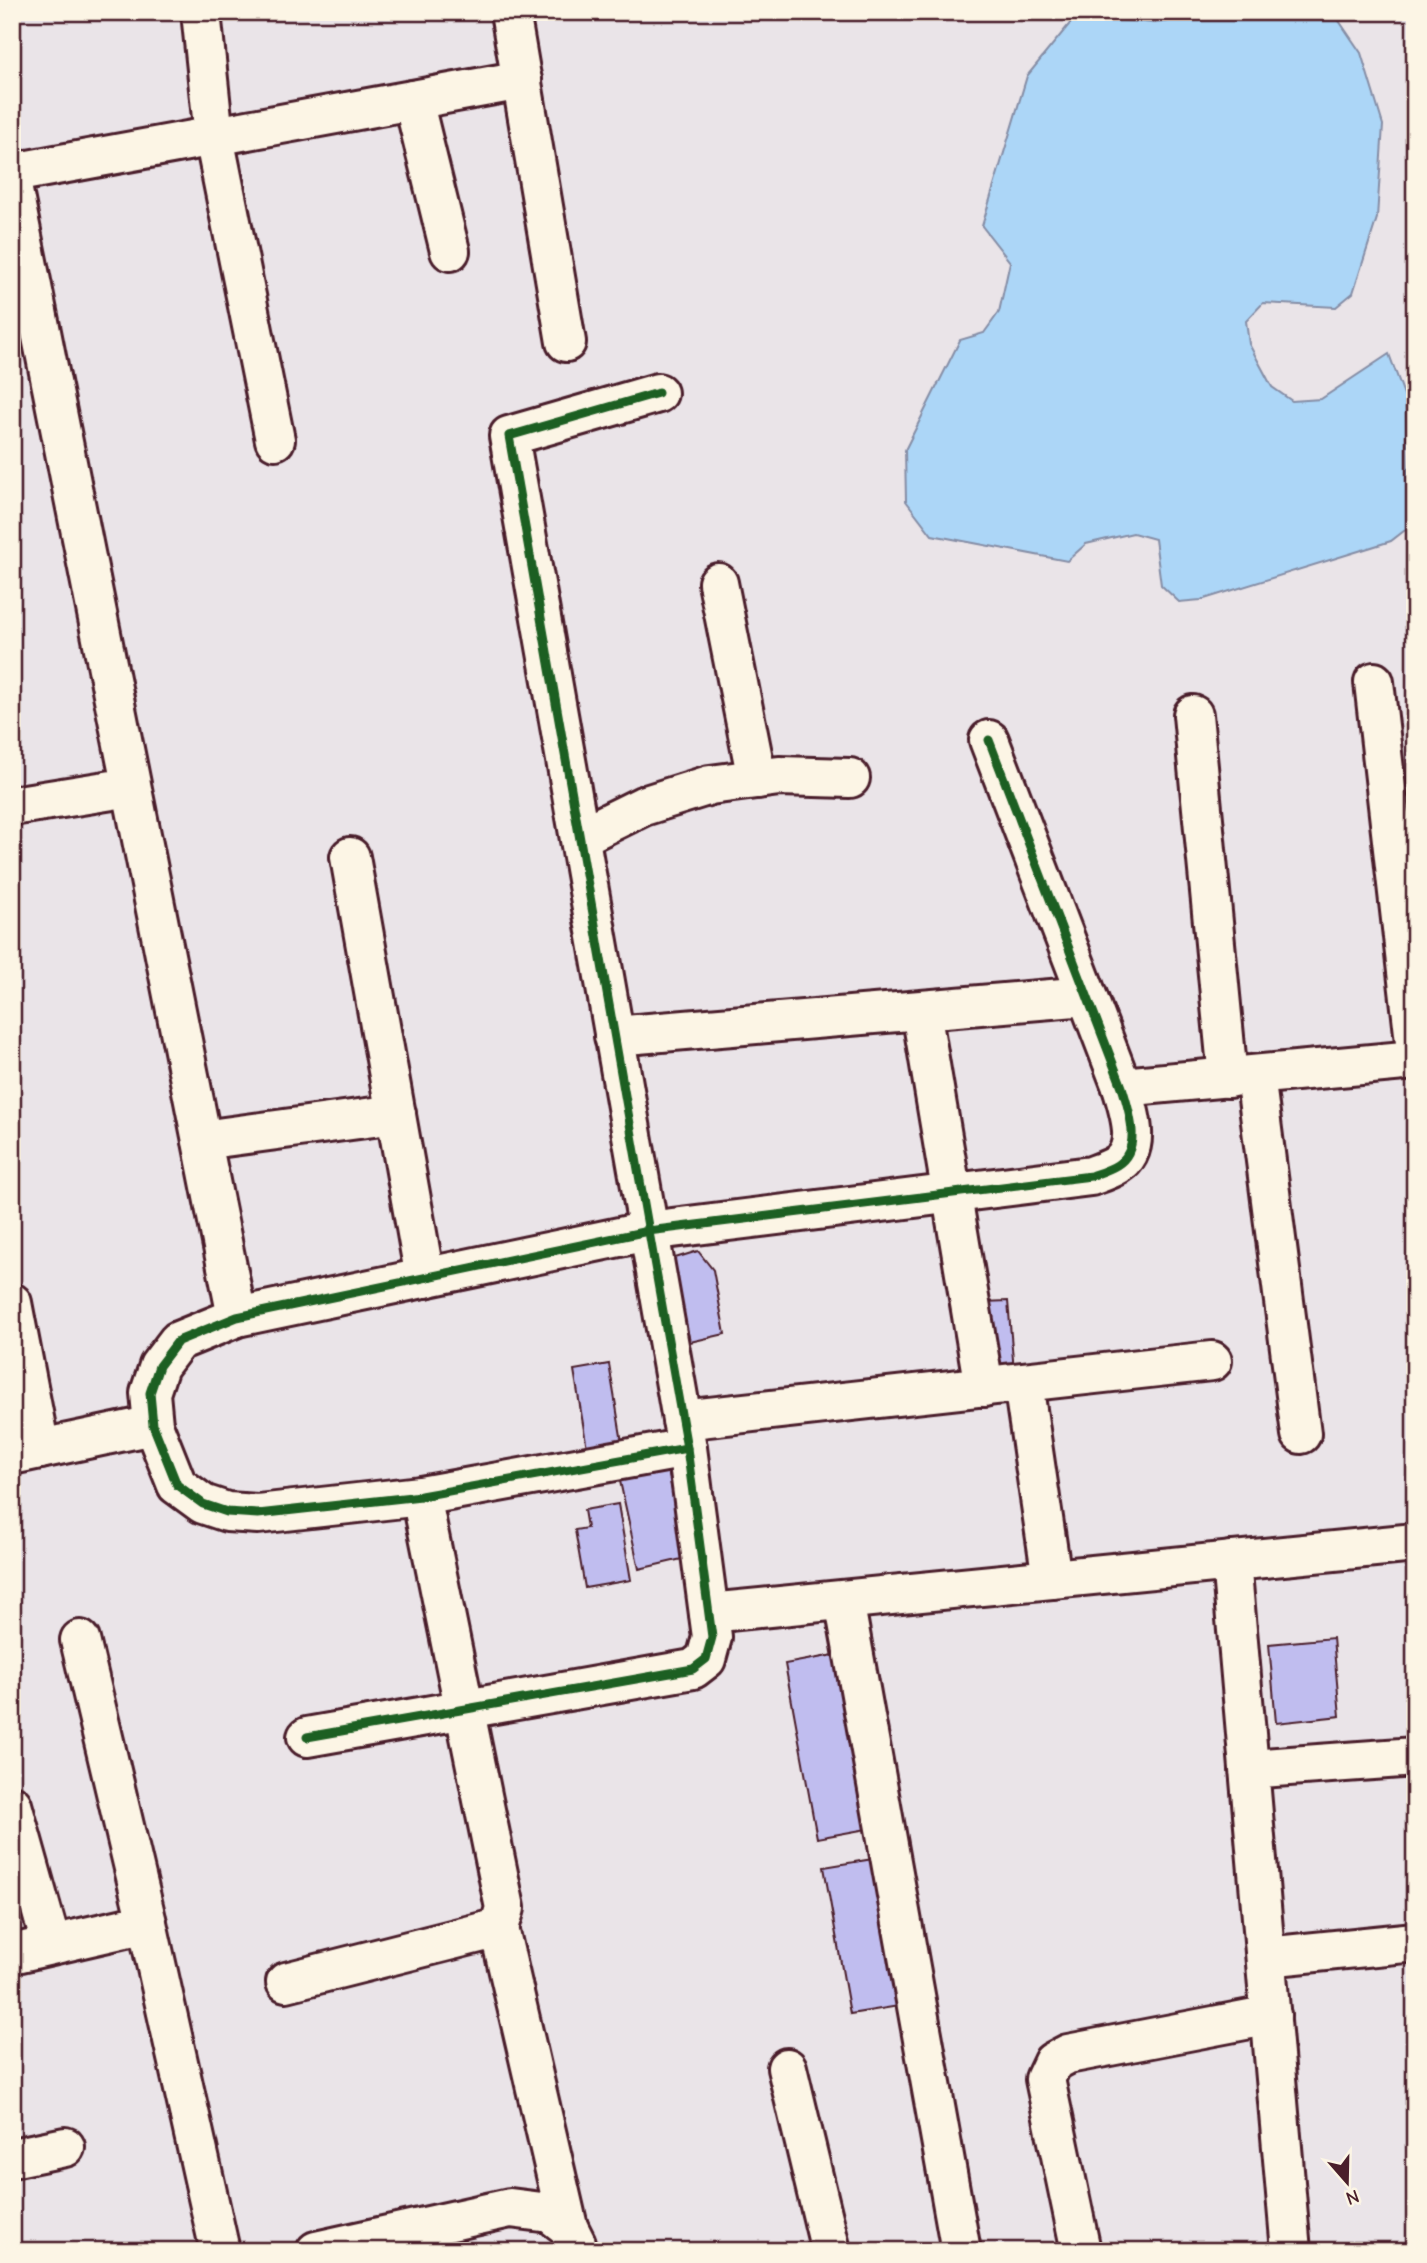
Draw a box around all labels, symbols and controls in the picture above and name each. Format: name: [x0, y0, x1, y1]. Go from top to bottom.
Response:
north arrow: [1312, 2148, 1382, 2218]
text: N: [1343, 2185, 1362, 2209]

